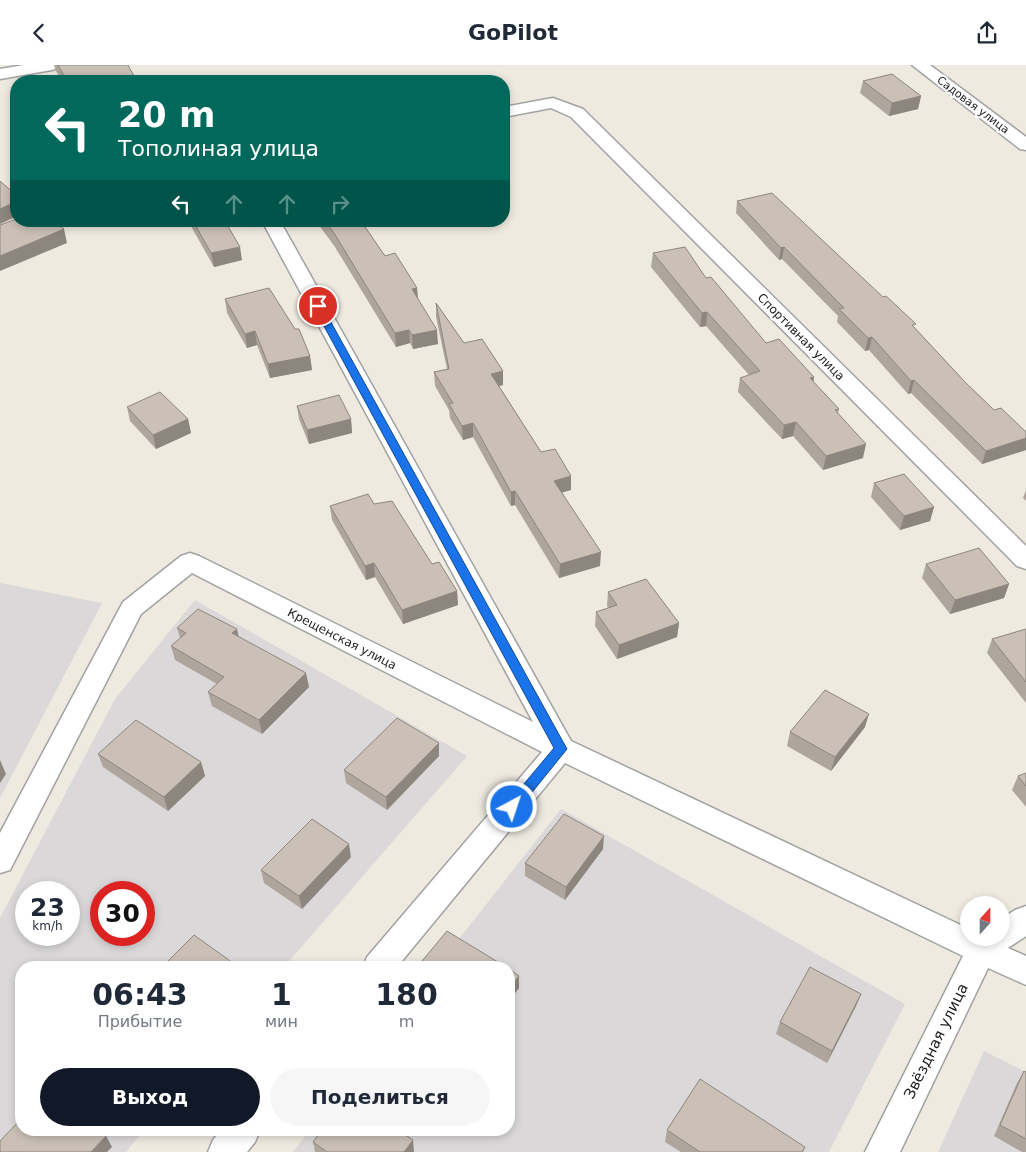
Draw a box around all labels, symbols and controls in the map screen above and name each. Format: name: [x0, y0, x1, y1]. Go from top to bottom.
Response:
icon: back: [25, 19, 53, 47]
icon: share: [973, 19, 1001, 47]
text: GoPilot: [468, 20, 558, 45]
street label: Садовая улица: [934, 74, 1012, 136]
icon: left: [35, 95, 100, 160]
text: 20 m: [118, 95, 215, 135]
text: Тополиная улица: [118, 136, 319, 161]
icon: left: [167, 190, 195, 218]
icon: ahead: [220, 190, 248, 218]
icon: ahead: [273, 190, 301, 218]
icon: right: [326, 190, 354, 218]
pin: [297, 285, 339, 327]
street label: Спортивная улица: [755, 291, 847, 383]
icon: arrive: [304, 292, 332, 320]
street label: Крещенская улица: [285, 605, 399, 673]
position arrow: [485, 780, 537, 832]
speed limit sign: 30: [90, 881, 155, 946]
text: 23: [30, 893, 65, 922]
north arrow: [960, 896, 1010, 946]
map controls: [960, 896, 1010, 946]
text: km/h: [32, 919, 63, 933]
text: 06:43: [92, 977, 188, 1012]
text: 1: [271, 977, 292, 1012]
text: 180: [375, 977, 438, 1012]
street label: Звёздная улица: [900, 980, 972, 1102]
text: Прибытие: [98, 1012, 182, 1031]
text: мин: [265, 1012, 298, 1031]
text: m: [399, 1012, 414, 1031]
button: Выход: [40, 1068, 260, 1126]
button: Поделиться: [270, 1068, 490, 1126]

